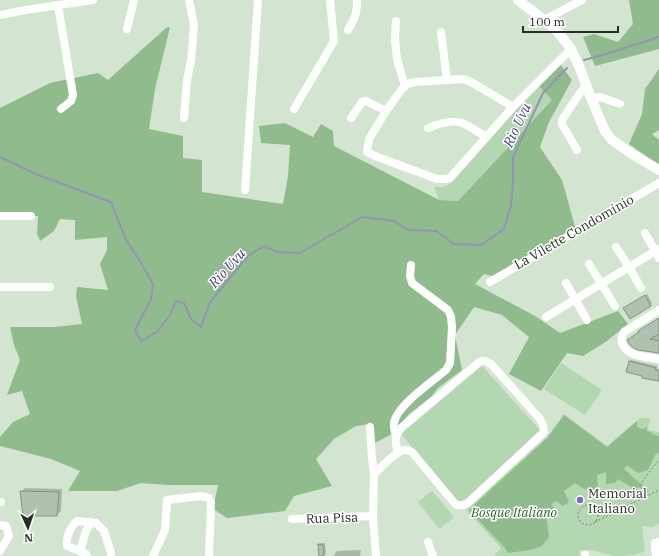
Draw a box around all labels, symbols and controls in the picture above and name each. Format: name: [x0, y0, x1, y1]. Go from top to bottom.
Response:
scale bar: [523, 8, 618, 34]
text: 100 m: [529, 14, 565, 29]
water label: Rio Uvu: [499, 100, 535, 151]
street label: La Vilette Condomínio: [511, 191, 637, 273]
water label: Rio Uvu: [204, 245, 249, 292]
place label: Memorial Italiano: [588, 485, 647, 517]
marker: Memorial Italiano: [575, 495, 585, 505]
park label: Bosque Italiano: [470, 504, 557, 521]
north arrow: [8, 508, 48, 548]
street label: Rua Pisa: [305, 509, 359, 527]
text: N: [24, 531, 33, 545]

